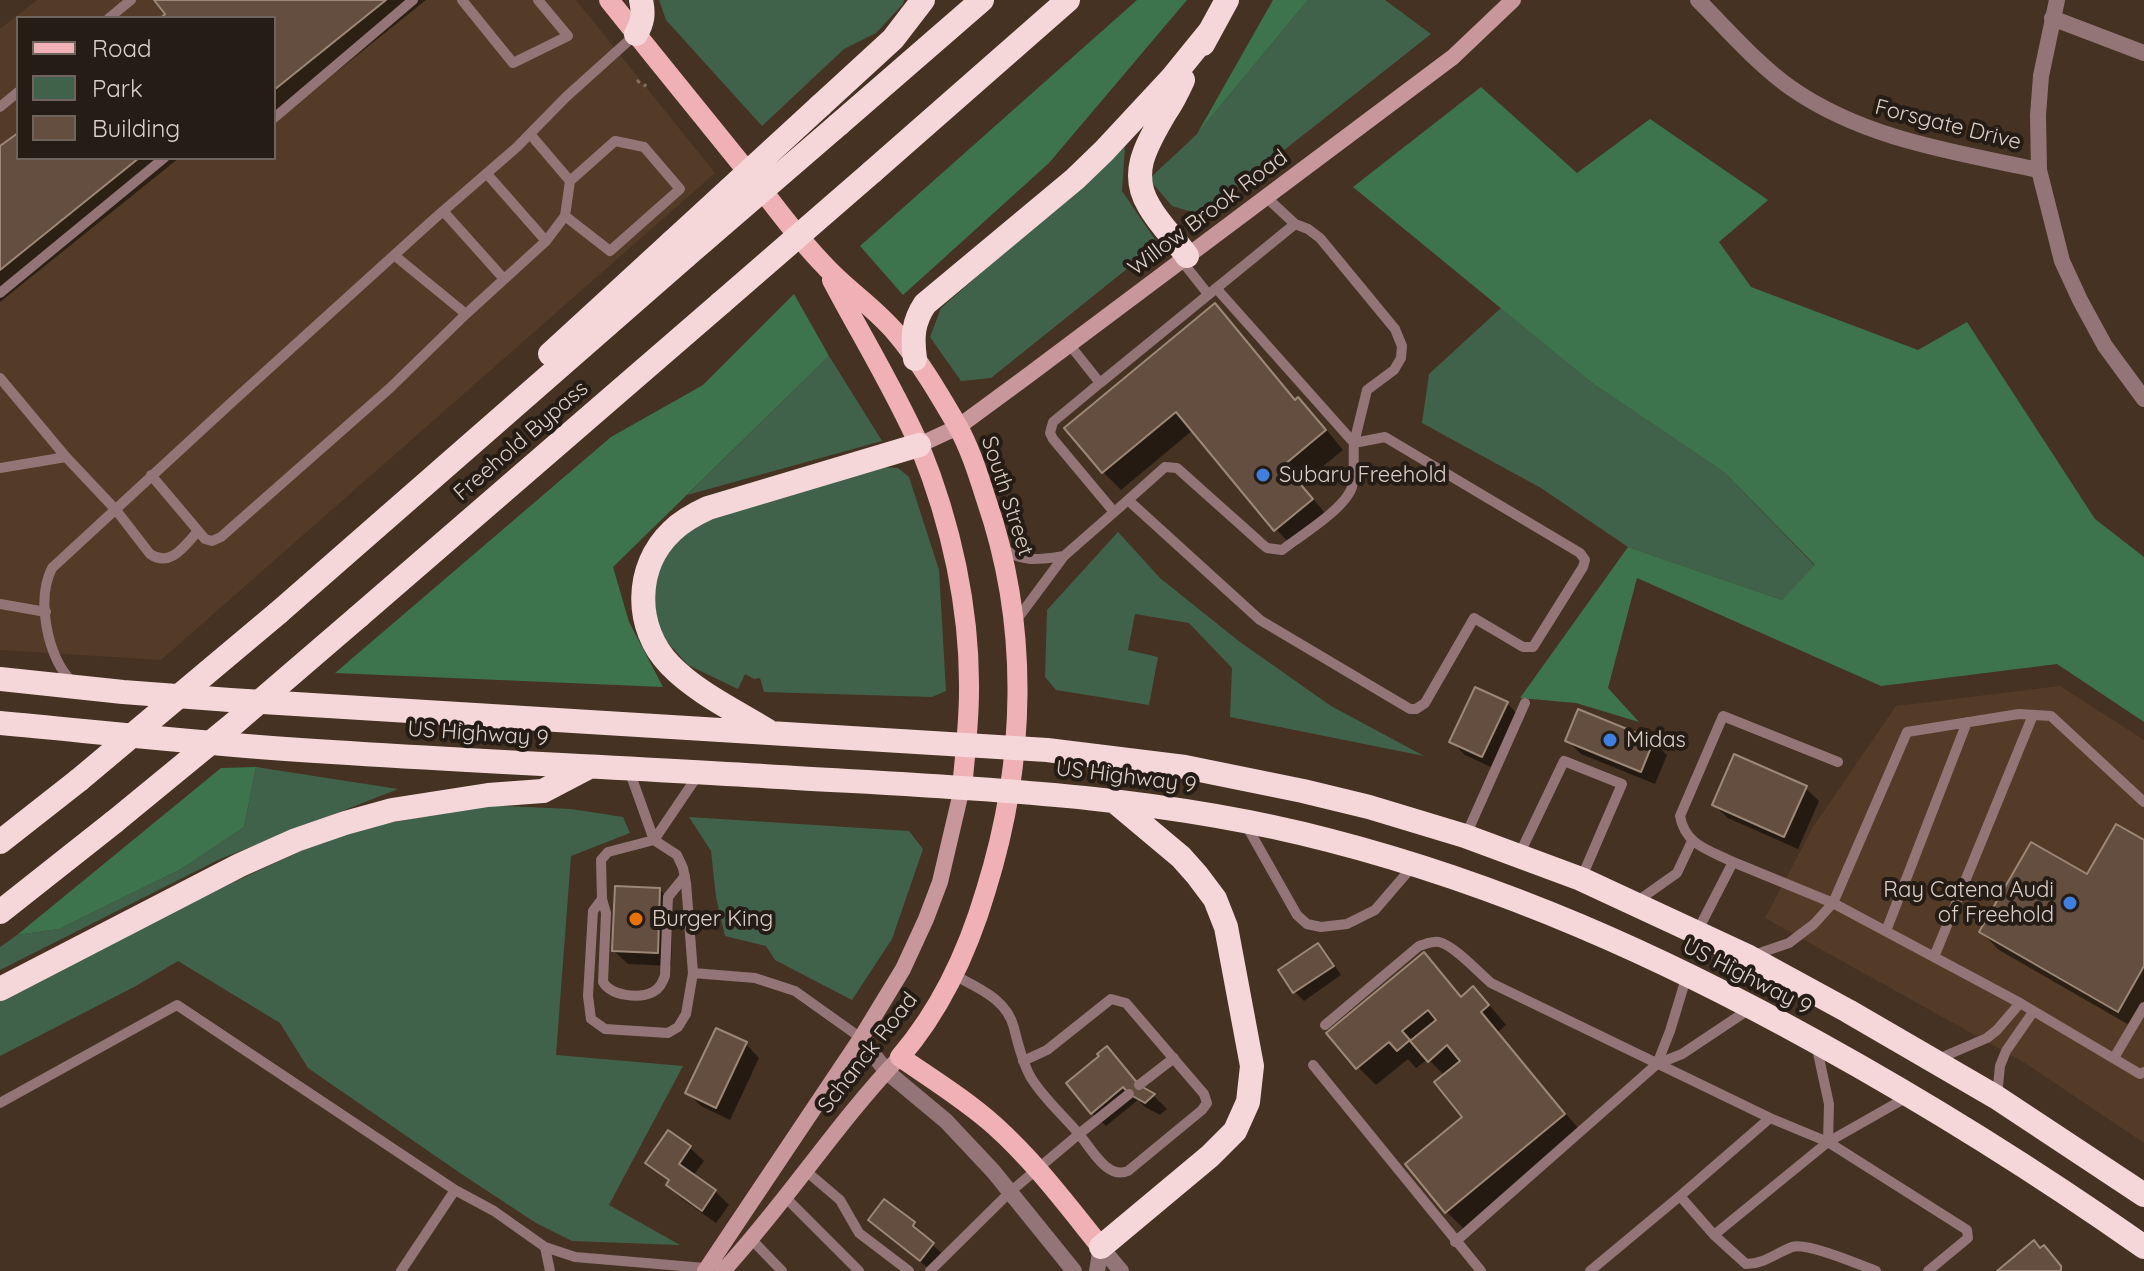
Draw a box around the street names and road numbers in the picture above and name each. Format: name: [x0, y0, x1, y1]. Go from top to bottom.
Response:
street label: Forsgate Drive: [1872, 94, 2024, 156]
street label: Willow Brook Road: [1123, 144, 1293, 282]
street label: Freehold Bypass: [448, 376, 594, 506]
street label: South Street: [975, 433, 1039, 559]
street label: US Highway 9: [407, 716, 549, 752]
street label: US Highway 9: [1054, 755, 1198, 799]
street label: US Highway 9: [1678, 933, 1816, 1021]
street label: Schanck Road: [813, 987, 923, 1119]

